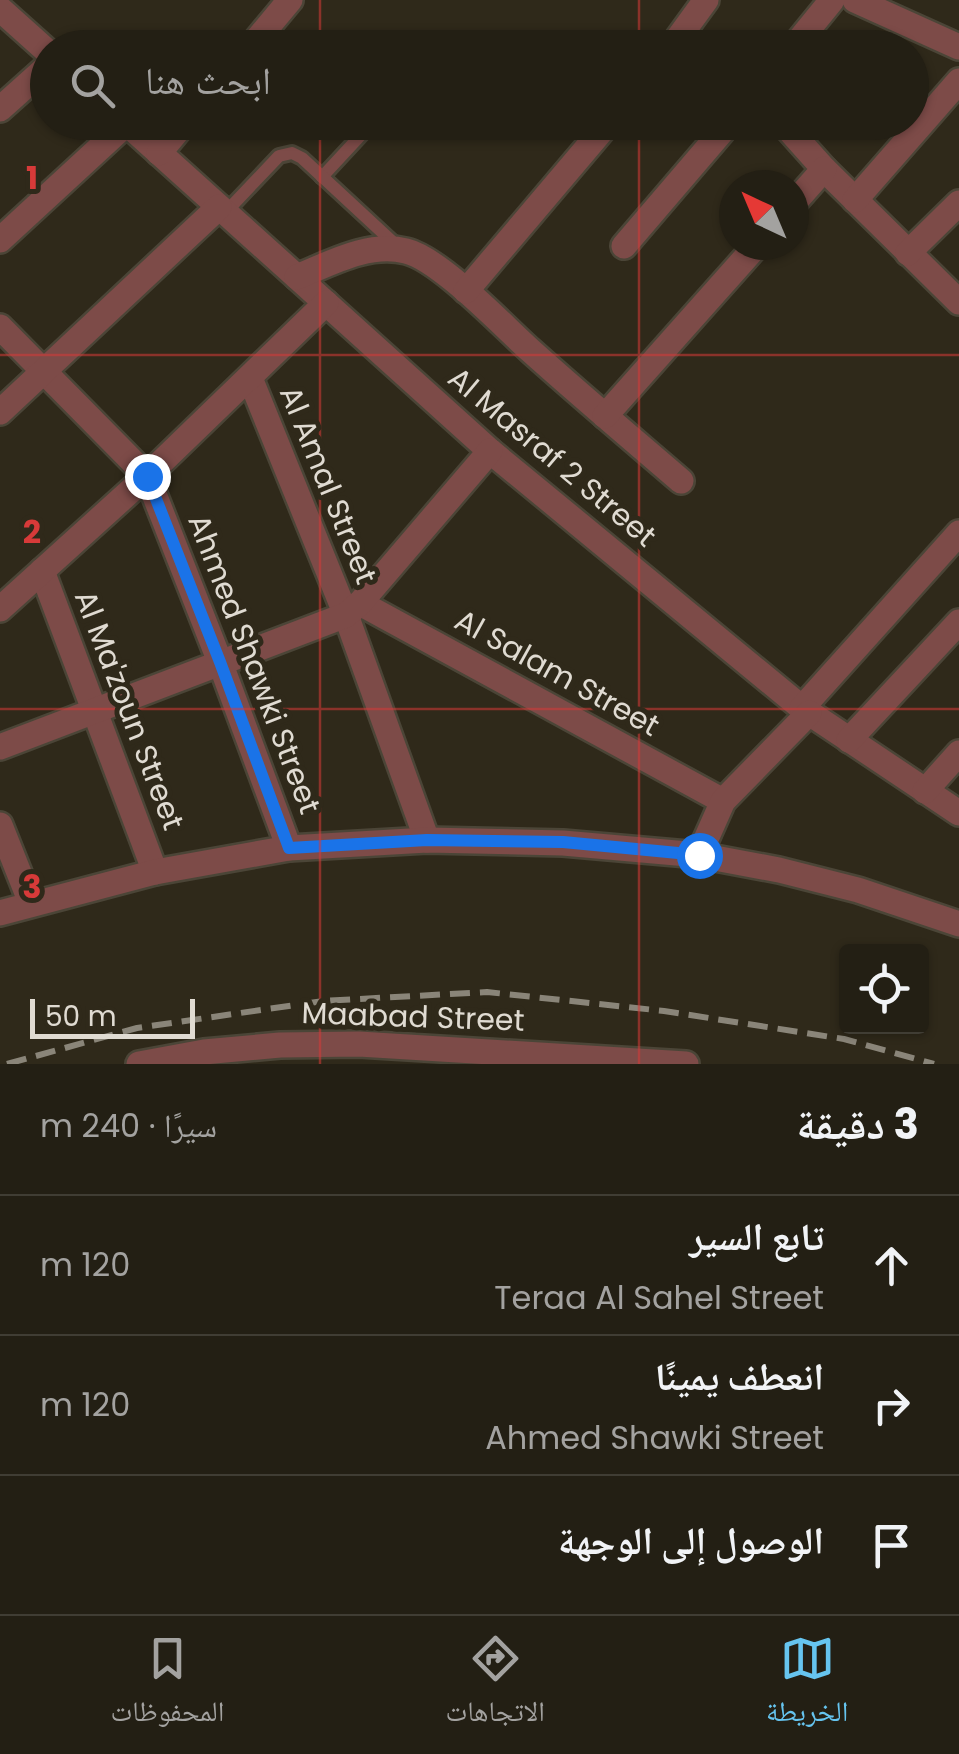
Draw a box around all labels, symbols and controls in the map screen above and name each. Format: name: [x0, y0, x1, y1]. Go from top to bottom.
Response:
search box: [30, 30, 929, 140]
text: ابحث هنا: [145, 54, 271, 107]
icon: search: [65, 58, 120, 113]
text: 1: [26, 155, 38, 200]
north arrow: [719, 170, 809, 260]
street label: Al Masraf 2 Street: [439, 357, 666, 557]
street label: Al Amal Street: [269, 379, 388, 590]
route end: [125, 454, 171, 500]
street label: Ahmed Shawki Street: [177, 508, 331, 820]
text: 2: [23, 509, 41, 554]
street label: Al Ma'zoun Street: [64, 584, 195, 836]
street label: Al Salam Street: [447, 599, 667, 747]
route start: [677, 833, 723, 879]
text: 3: [22, 864, 42, 909]
map controls: [839, 944, 929, 1034]
button: locate: [839, 944, 929, 1034]
street label: Maabad Street: [301, 991, 525, 1042]
scale bar: [30, 994, 195, 1038]
text: 50 m: [45, 997, 116, 1036]
text: 3 دقيقة: [796, 1095, 919, 1154]
text: سيرًا · 240 m: [40, 1103, 217, 1148]
text: تابع السير: [689, 1210, 824, 1263]
icon: ahead: [864, 1238, 919, 1293]
text: 120 m: [40, 1242, 130, 1287]
text: Teraa Al Sahel Street: [494, 1275, 824, 1320]
text: انعطف يمينًا: [655, 1350, 824, 1403]
icon: right: [864, 1378, 919, 1433]
text: 120 m: [40, 1382, 130, 1427]
text: Ahmed Shawki Street: [485, 1415, 824, 1460]
text: الوصول إلى الوجهة: [558, 1514, 824, 1567]
icon: arrive: [864, 1518, 919, 1573]
tab: المحفوظات: [111, 1631, 224, 1739]
tab: الاتجاهات: [446, 1631, 545, 1739]
tab: الخريطة: [766, 1631, 848, 1739]

